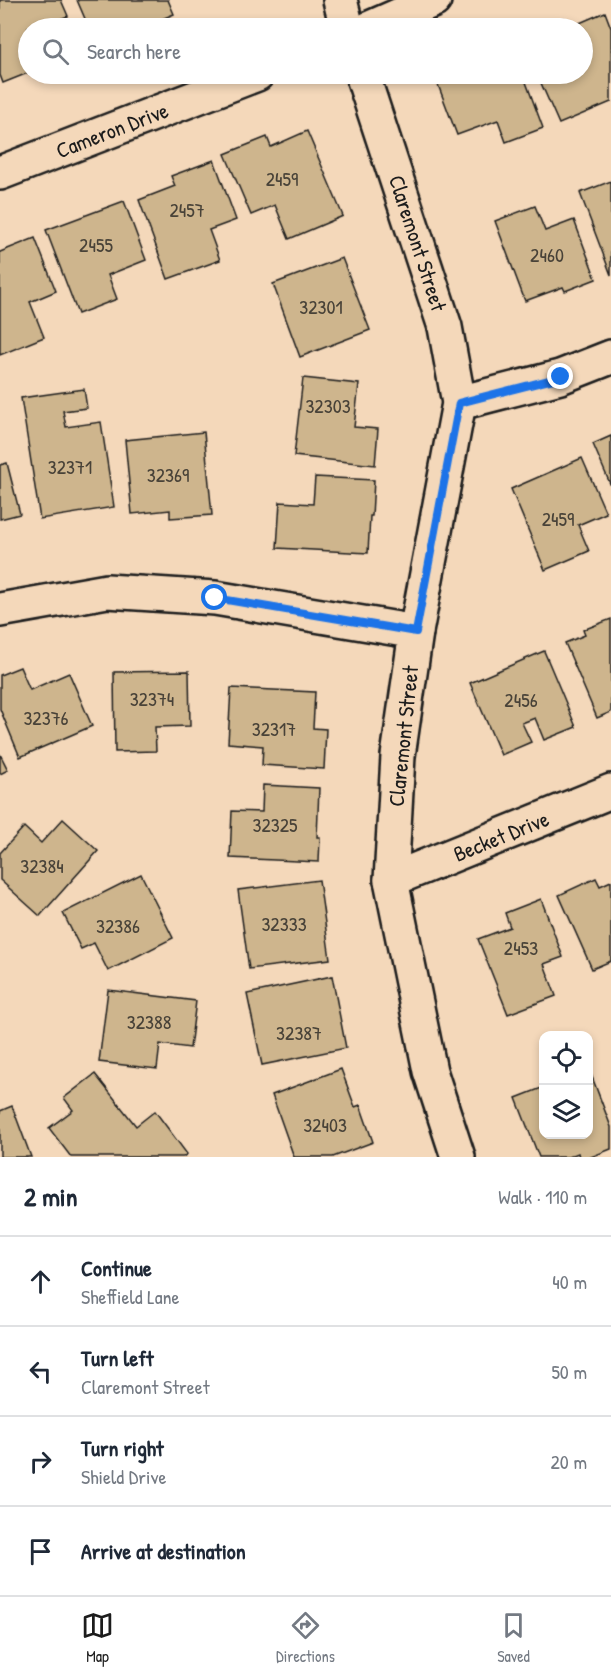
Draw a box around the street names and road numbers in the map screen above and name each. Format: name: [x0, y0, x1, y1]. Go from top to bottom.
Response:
street label: Cameron Drive: [51, 95, 173, 165]
street label: Claremont Street: [382, 171, 454, 315]
street label: Claremont Street: [381, 664, 425, 808]
street label: Becket Drive: [449, 803, 553, 869]

